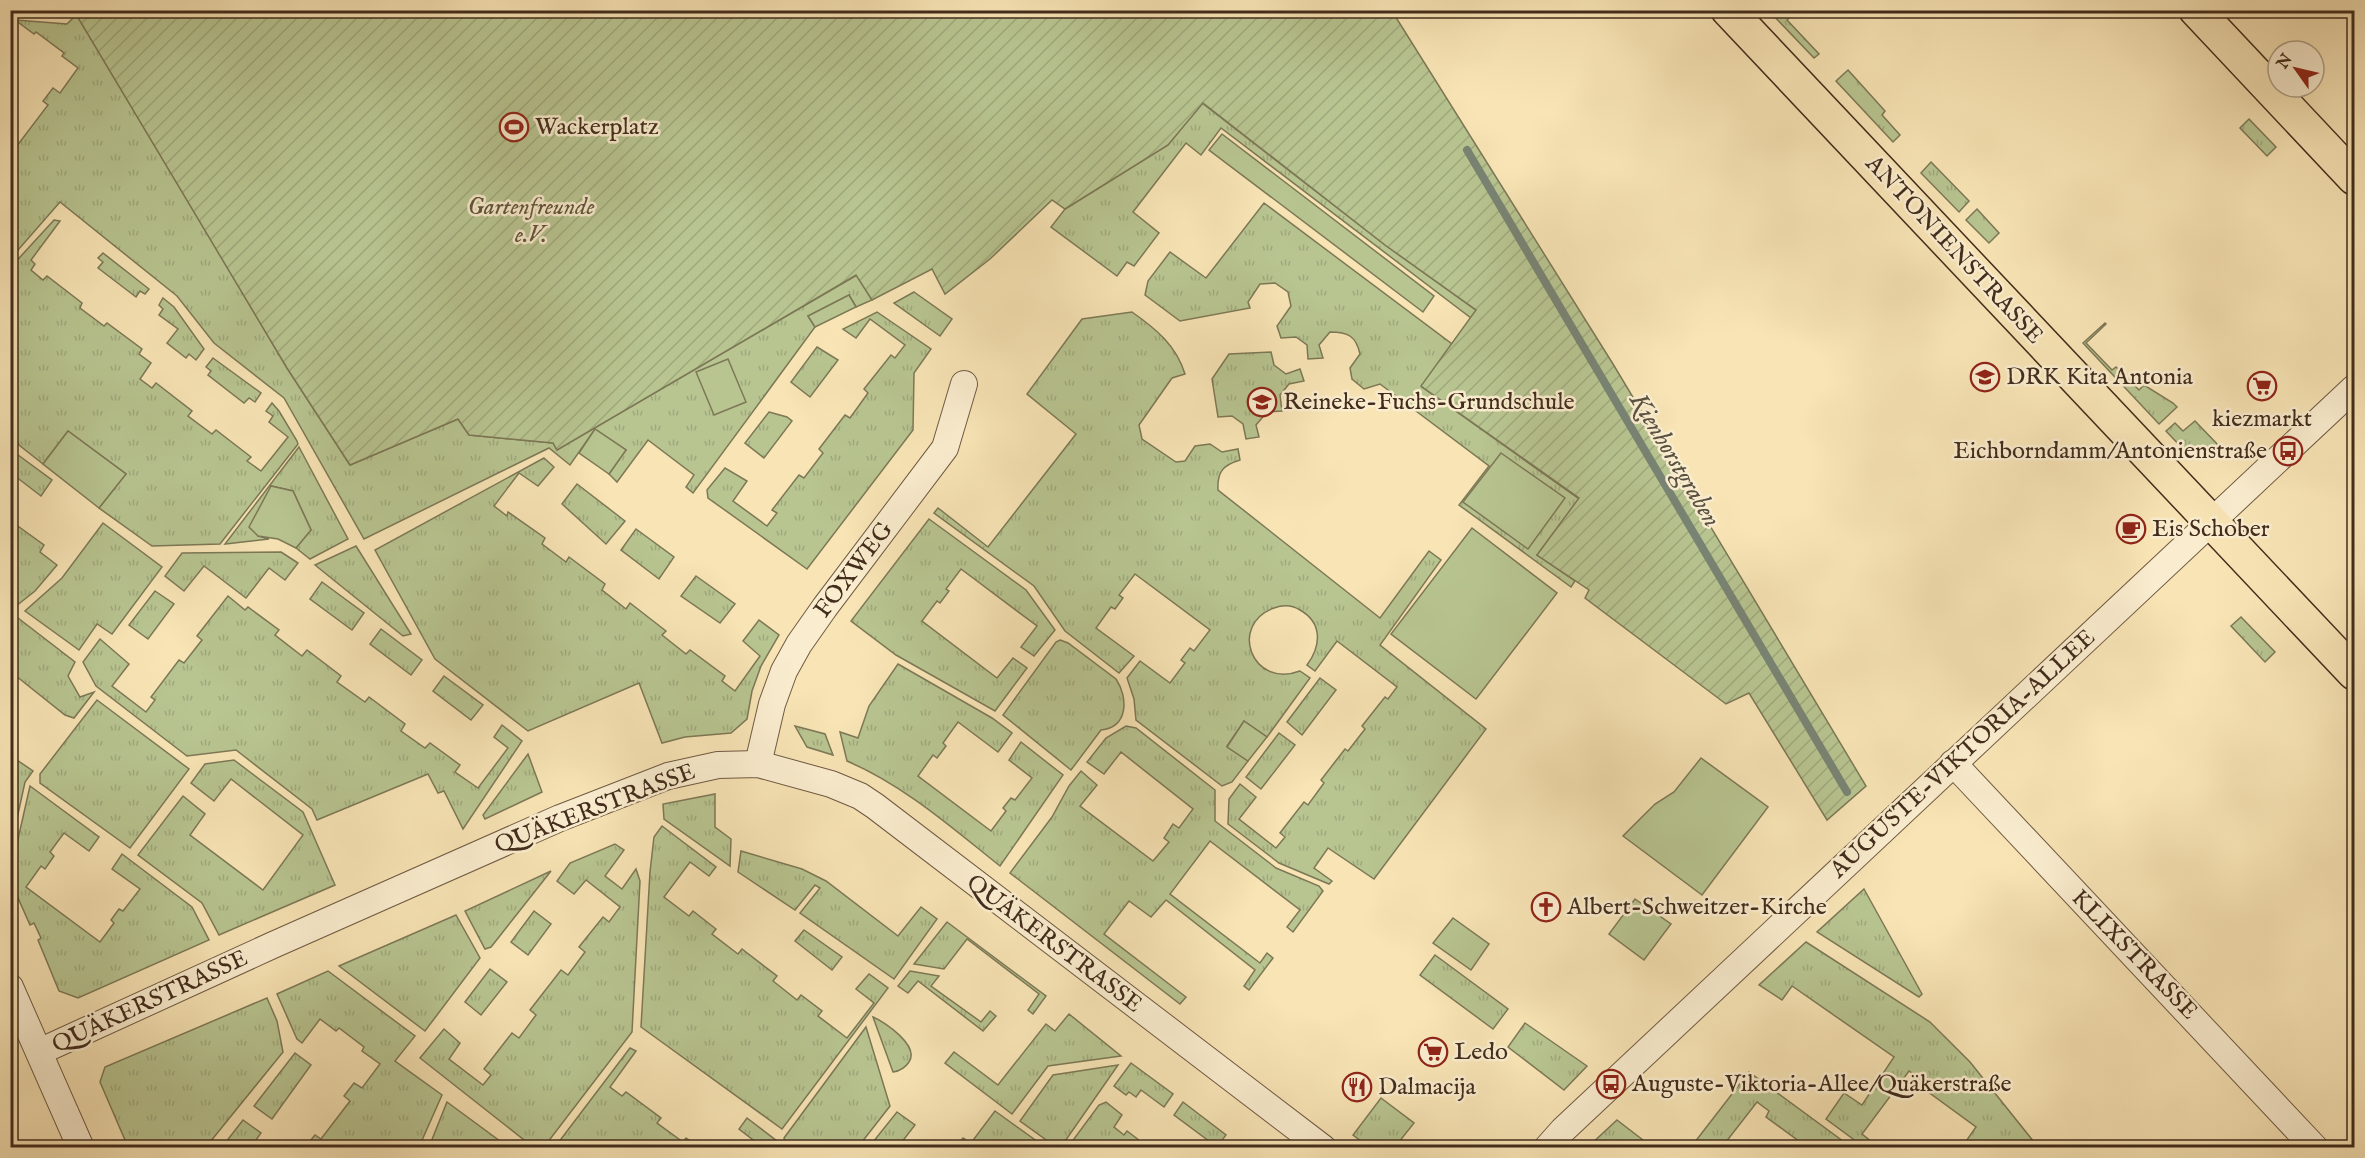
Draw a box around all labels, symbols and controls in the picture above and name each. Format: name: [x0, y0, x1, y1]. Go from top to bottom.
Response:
north arrow: [2266, 39, 2326, 99]
text: N: [2273, 50, 2297, 74]
sports icon: Wackerplatz: [498, 111, 530, 143]
place label: Wackerplatz: [535, 112, 659, 143]
street label: ANTONIENSTRASSE: [1858, 148, 2050, 351]
park label: Gartenfreunde e.V.: [467, 192, 595, 251]
school or university icon: DRK Kita Antonia: [1969, 361, 2001, 393]
place label: DRK Kita Antonia: [2006, 362, 2193, 393]
supermarket icon: kiezmarkt: [2246, 370, 2278, 402]
school or university icon: Reineke-Fuchs-Grundschule: [1246, 386, 1278, 418]
water label: Kienhorstgraben: [1620, 386, 1728, 534]
place label: Reineke-Fuchs-Grundschule: [1283, 387, 1575, 418]
place label: kiezmarkt: [2212, 404, 2312, 435]
bus stop icon: Eichborndamm/Antonienstraße: [2272, 435, 2304, 467]
place label: Eichborndamm/Antonienstraße: [1953, 436, 2267, 467]
cafe icon: Eis Schober: [2115, 513, 2147, 545]
place label: Eis Schober: [2152, 514, 2270, 545]
street label: FOXWEG: [808, 516, 900, 624]
street label: AUGUSTE-VIKTORIA-ALLEE: [1823, 623, 2102, 886]
street label: QUÄKERSTRASSE: [490, 756, 700, 862]
street label: QUÄKERSTRASSE: [960, 868, 1148, 1020]
street label: KLIXSTRASSE: [2064, 883, 2204, 1027]
church icon: Albert-Schweitzer-Kirche: [1530, 891, 1562, 923]
place label: Albert-Schweitzer-Kirche: [1566, 892, 1827, 923]
street label: QUÄKERSTRASSE: [47, 943, 253, 1061]
supermarket icon: Ledo: [1417, 1036, 1449, 1068]
place label: Ledo: [1454, 1037, 1508, 1068]
bus stop icon: Auguste-Viktoria-Allee/Quäkerstraße: [1595, 1068, 1627, 1100]
place label: Auguste-Viktoria-Allee/Quäkerstraße: [1631, 1069, 2011, 1100]
restaurant icon: Dalmacija: [1341, 1071, 1373, 1103]
place label: Dalmacija: [1378, 1072, 1476, 1103]

